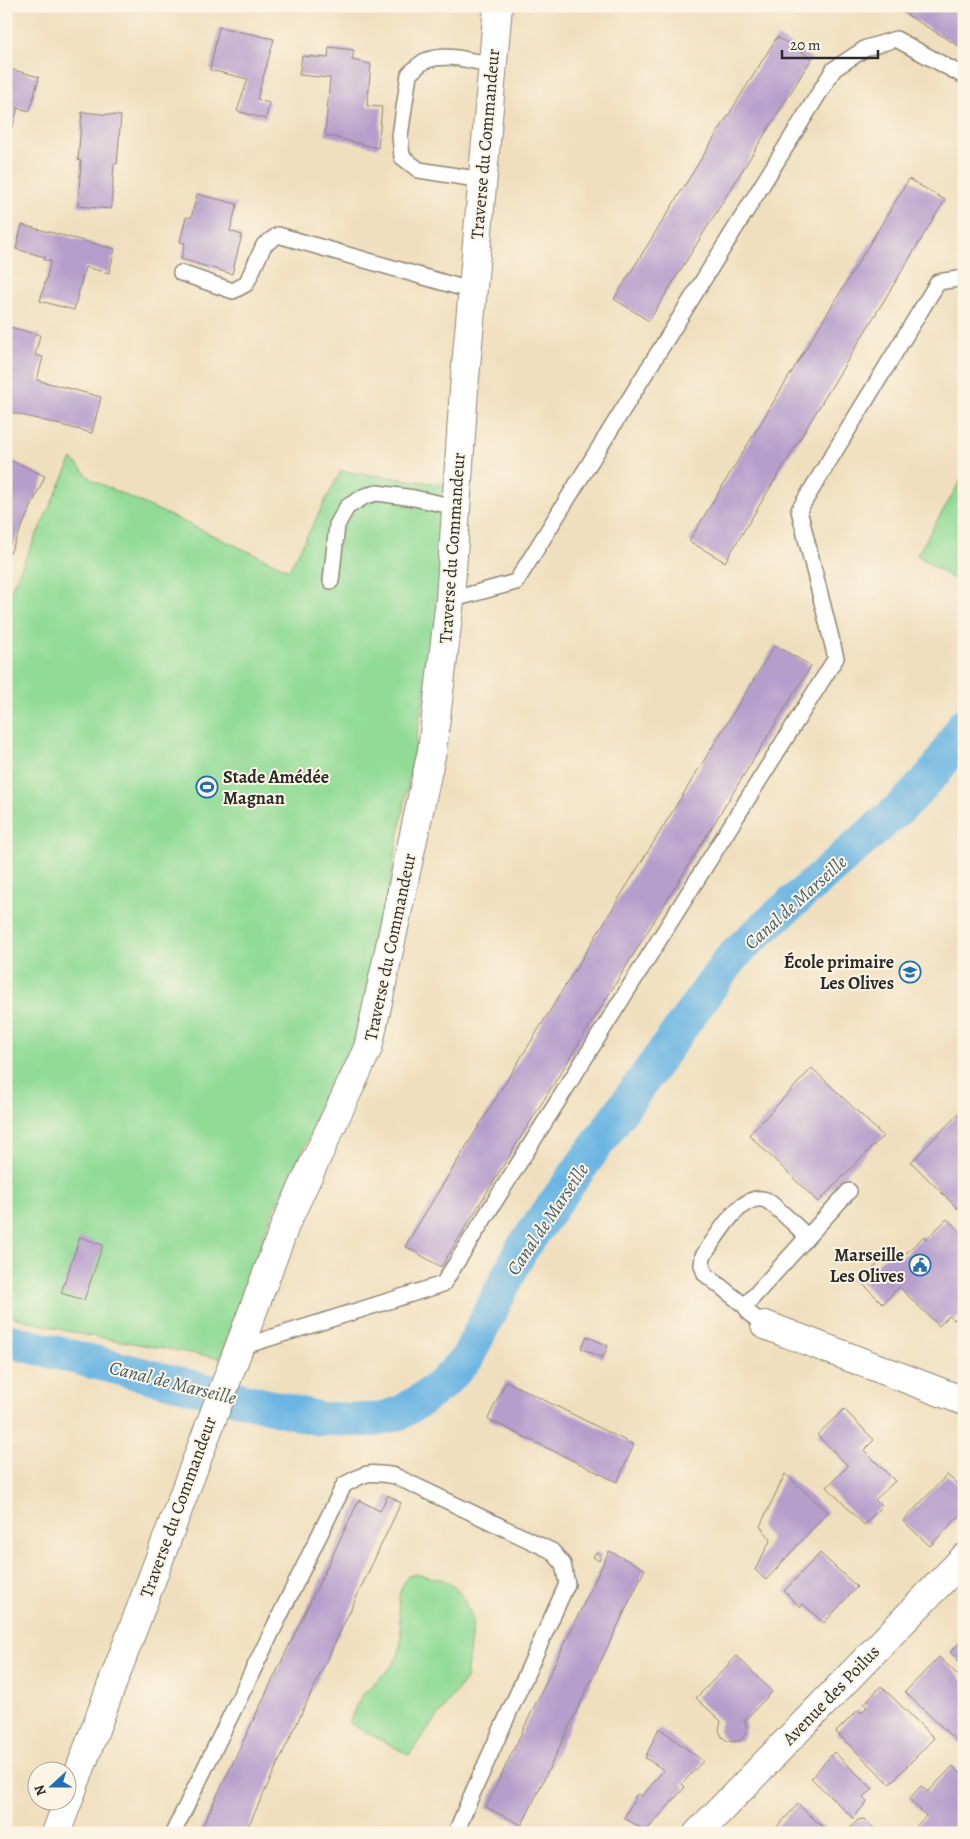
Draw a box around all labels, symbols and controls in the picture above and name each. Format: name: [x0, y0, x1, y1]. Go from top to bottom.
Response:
scale bar: [782, 28, 879, 60]
text: 20 m: [790, 35, 821, 55]
street label: Traverse du Commandeur: [465, 48, 505, 240]
street label: Traverse du Commandeur: [433, 452, 471, 644]
place label: Stade Amédée Magnan: [223, 765, 329, 810]
sports icon: Stade Amédée Magnan: [195, 775, 219, 799]
water label: Canal de Marseille: [739, 850, 853, 956]
street label: Traverse du Commandeur: [358, 851, 422, 1043]
place label: École primaire Les Olives: [784, 950, 894, 995]
school or university icon: École primaire Les Olives: [898, 960, 922, 984]
water label: Canal de Marseille: [501, 1158, 595, 1281]
place label: Marseille Les Olives: [830, 1243, 904, 1288]
public building icon: Marseille Les Olives: [908, 1253, 932, 1277]
water label: Canal de Marseille: [107, 1355, 239, 1411]
street label: Traverse du Commandeur: [134, 1413, 222, 1601]
street label: Avenue des Poilus: [776, 1640, 885, 1751]
north arrow: [28, 1762, 78, 1812]
text: N: [30, 1782, 51, 1799]

